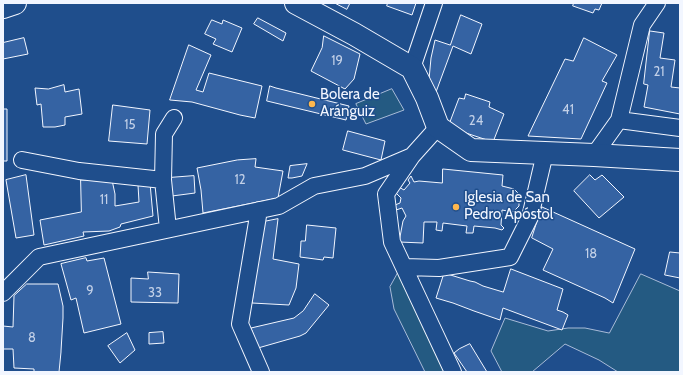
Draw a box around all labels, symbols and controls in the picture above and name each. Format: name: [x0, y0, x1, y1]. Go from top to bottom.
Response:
house number: 19: [331, 53, 343, 69]
house number: 21: [653, 64, 665, 80]
place label: Bolera de Aránguiz: [320, 86, 380, 121]
marker: Bolera de Aránguiz: [307, 99, 317, 109]
house number: 41: [562, 102, 574, 118]
house number: 24: [469, 113, 483, 129]
house number: 15: [124, 117, 136, 133]
house number: 12: [234, 172, 246, 188]
place label: Iglesia de San Pedro Apóstol: [464, 189, 553, 224]
house number: 11: [100, 192, 108, 208]
marker: Iglesia de San Pedro Apóstol: [451, 202, 461, 212]
house number: 18: [585, 246, 597, 262]
house number: 9: [86, 283, 94, 299]
house number: 33: [148, 285, 162, 301]
house number: 8: [28, 330, 36, 346]

